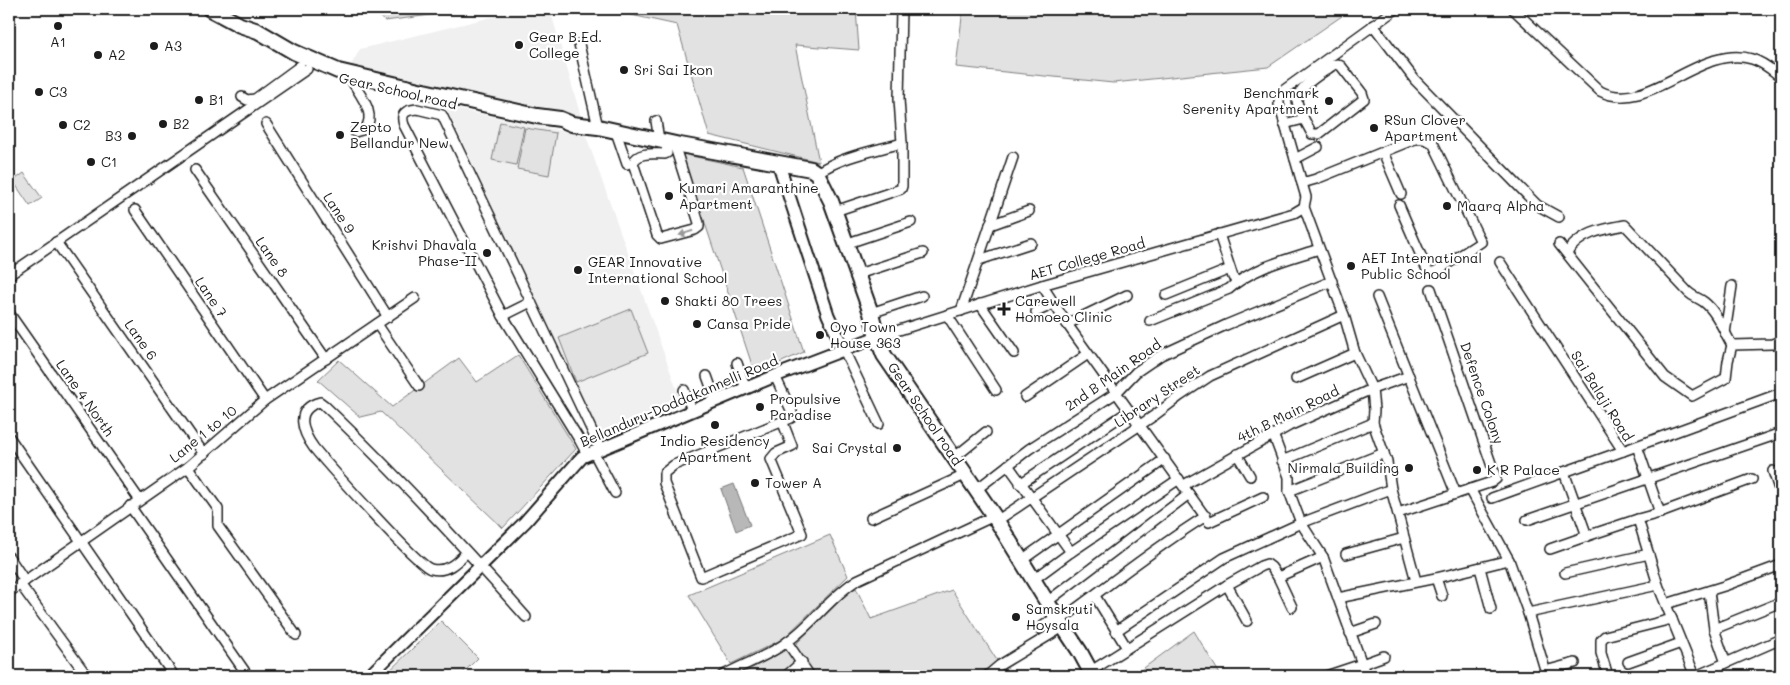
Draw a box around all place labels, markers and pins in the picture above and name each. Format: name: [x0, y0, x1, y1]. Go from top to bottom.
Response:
marker: A1: [52, 20, 64, 32]
place label: Gear B.Ed. College: [529, 27, 602, 62]
place label: A1: [50, 32, 66, 51]
place label: A3: [164, 36, 182, 55]
marker: Gear B.Ed. College: [513, 39, 525, 51]
marker: A3: [148, 40, 160, 52]
place label: A2: [108, 45, 126, 64]
marker: A2: [92, 49, 104, 61]
place label: Sri Sai Ikon: [634, 60, 713, 79]
marker: Sri Sai Ikon: [618, 64, 630, 76]
place label: C3: [49, 82, 67, 101]
place label: Benchmark Serenity Apartment: [1183, 83, 1319, 118]
marker: C3: [33, 86, 45, 98]
place label: B1: [209, 90, 224, 109]
marker: B1: [193, 94, 205, 106]
marker: Benchmark Serenity Apartment: [1323, 95, 1335, 107]
place label: RSun Clover Apartment: [1384, 110, 1466, 145]
place label: B2: [173, 114, 190, 133]
place label: C2: [73, 115, 91, 134]
place label: Zepto Bellandur New: [350, 117, 449, 152]
marker: B2: [157, 118, 169, 130]
marker: C2: [57, 119, 69, 131]
marker: RSun Clover Apartment: [1368, 122, 1380, 134]
place label: B3: [105, 126, 122, 145]
marker: Zepto Bellandur New: [334, 129, 346, 141]
marker: B3: [126, 130, 138, 142]
place label: C1: [101, 152, 117, 171]
marker: C1: [85, 156, 97, 168]
place label: Kumari Amaranthine Apartment: [679, 178, 819, 213]
marker: Kumari Amaranthine Apartment: [663, 190, 675, 202]
place label: Maarq Alpha: [1457, 196, 1545, 215]
marker: Maarq Alpha: [1441, 200, 1453, 212]
place label: Krishvi Dhavala Phase-II: [372, 235, 477, 270]
marker: Krishvi Dhavala Phase-II: [481, 247, 493, 259]
place label: AET International Public School: [1361, 248, 1482, 283]
place label: GEAR Innovative International School: [588, 252, 728, 287]
marker: AET International Public School: [1345, 260, 1357, 272]
marker: GEAR Innovative International School: [572, 264, 584, 276]
place label: Shakti 80 Trees: [675, 291, 782, 310]
place label: Carewell Homoeo Clinic: [1015, 291, 1112, 326]
marker: Shakti 80 Trees: [659, 295, 671, 307]
marker: Carewell Homoeo Clinic: [997, 302, 1011, 316]
place label: Cansa Pride: [707, 314, 791, 333]
place label: Oyo Town House 363: [830, 317, 901, 352]
marker: Cansa Pride: [691, 318, 703, 330]
marker: Oyo Town House 363: [814, 329, 826, 341]
place label: Propulsive Paradise: [770, 389, 841, 424]
marker: Propulsive Paradise: [754, 401, 766, 413]
marker: Indio Residency Apartment: [709, 419, 721, 431]
place label: Indio Residency Apartment: [660, 431, 770, 466]
place label: Sai Crystal: [812, 438, 887, 457]
marker: Sai Crystal: [891, 442, 903, 454]
place label: Nirmala Building: [1288, 458, 1399, 477]
place label: K R Palace: [1487, 460, 1560, 479]
marker: Nirmala Building: [1403, 462, 1415, 474]
marker: K R Palace: [1471, 464, 1483, 476]
place label: Tower A: [765, 473, 822, 492]
marker: Tower A: [749, 477, 761, 489]
place label: Samskruti Hoysala: [1026, 599, 1093, 634]
marker: Samskruti Hoysala: [1010, 611, 1022, 623]

